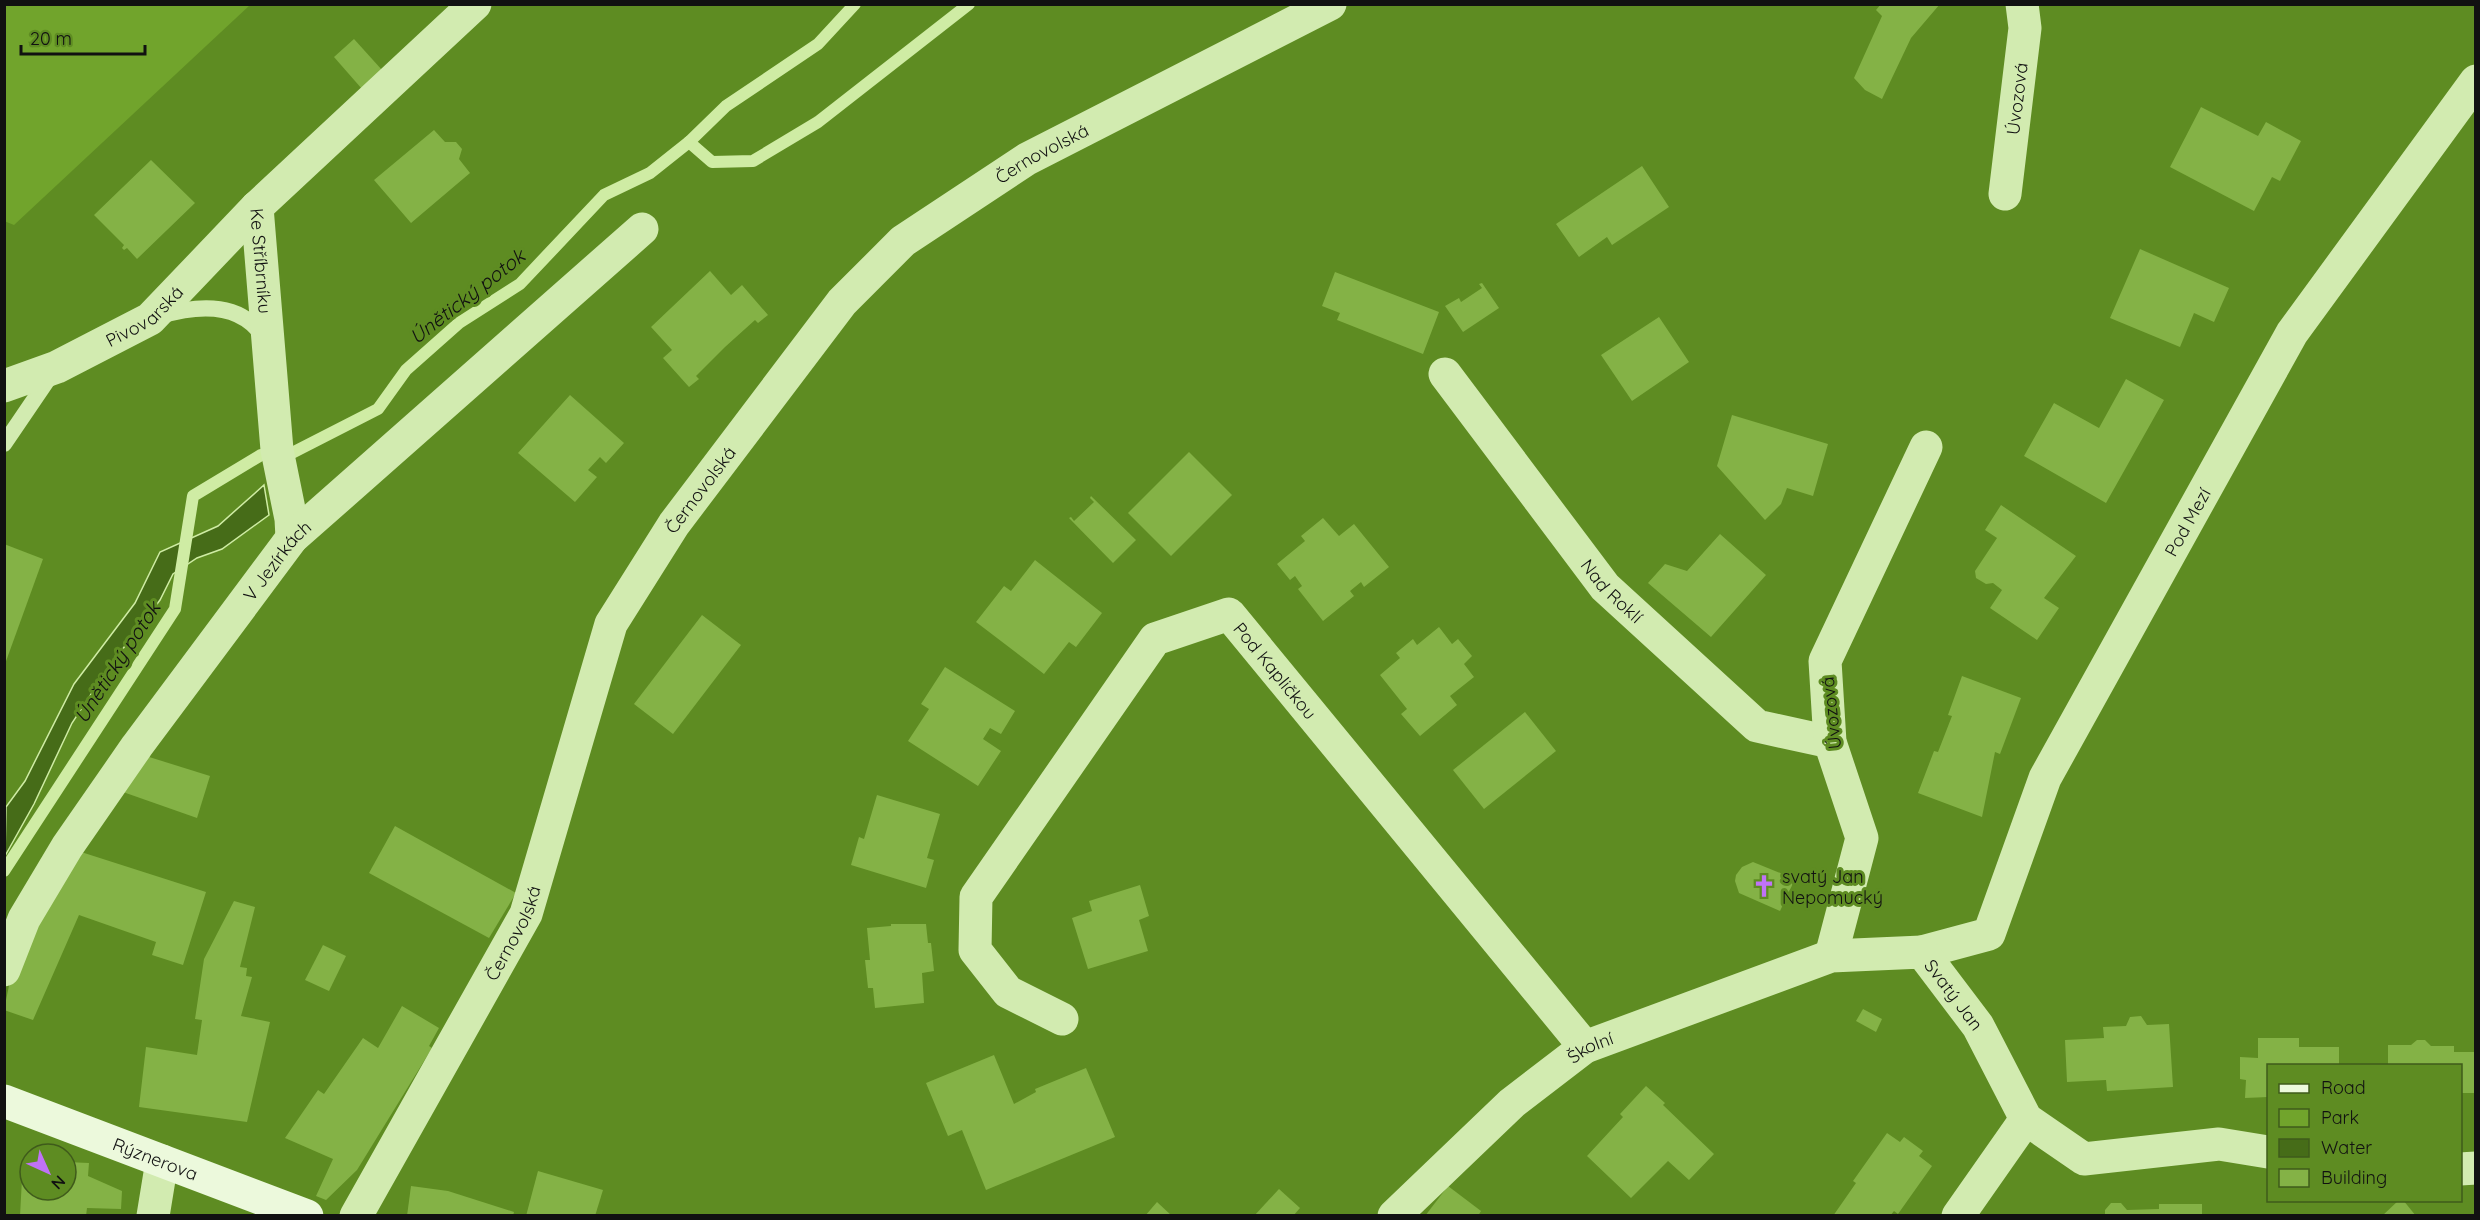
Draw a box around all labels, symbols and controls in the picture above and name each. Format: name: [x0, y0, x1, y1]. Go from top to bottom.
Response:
scale bar: [21, 18, 146, 56]
text: 20 m: [30, 27, 72, 50]
street label: Úvozová: [2001, 61, 2032, 136]
street label: Černovolská: [991, 118, 1092, 188]
street label: Ke Stříbrníku: [246, 207, 277, 314]
water label: Únětický potok: [404, 242, 532, 349]
street label: Pivovarská: [102, 280, 188, 351]
street label: Černovolská: [660, 441, 740, 537]
street label: Pod Mezí: [2159, 484, 2215, 560]
street label: V Jezírkách: [238, 515, 316, 605]
street label: Nad Roklí: [1576, 554, 1648, 628]
water label: Únětický potok: [68, 595, 167, 727]
street label: Pod Kapličkou: [1229, 617, 1322, 724]
street label: Úvozová: [1816, 676, 1846, 750]
place label: svatý Jan Nepomucký: [1782, 865, 1883, 909]
church icon: svatý Jan Nepomucký: [1751, 873, 1777, 899]
street label: Černovolská: [480, 883, 545, 984]
street label: Svatý Jan: [1920, 954, 1988, 1035]
street label: Školní: [1562, 1026, 1616, 1068]
legend: [2267, 1064, 2462, 1202]
text: Road: [2321, 1076, 2366, 1099]
text: Park: [2321, 1106, 2359, 1129]
street label: Rýznerova: [110, 1132, 201, 1185]
text: Water: [2321, 1136, 2372, 1159]
north arrow: [18, 1142, 78, 1202]
text: Building: [2321, 1166, 2387, 1189]
text: N: [47, 1171, 70, 1194]

